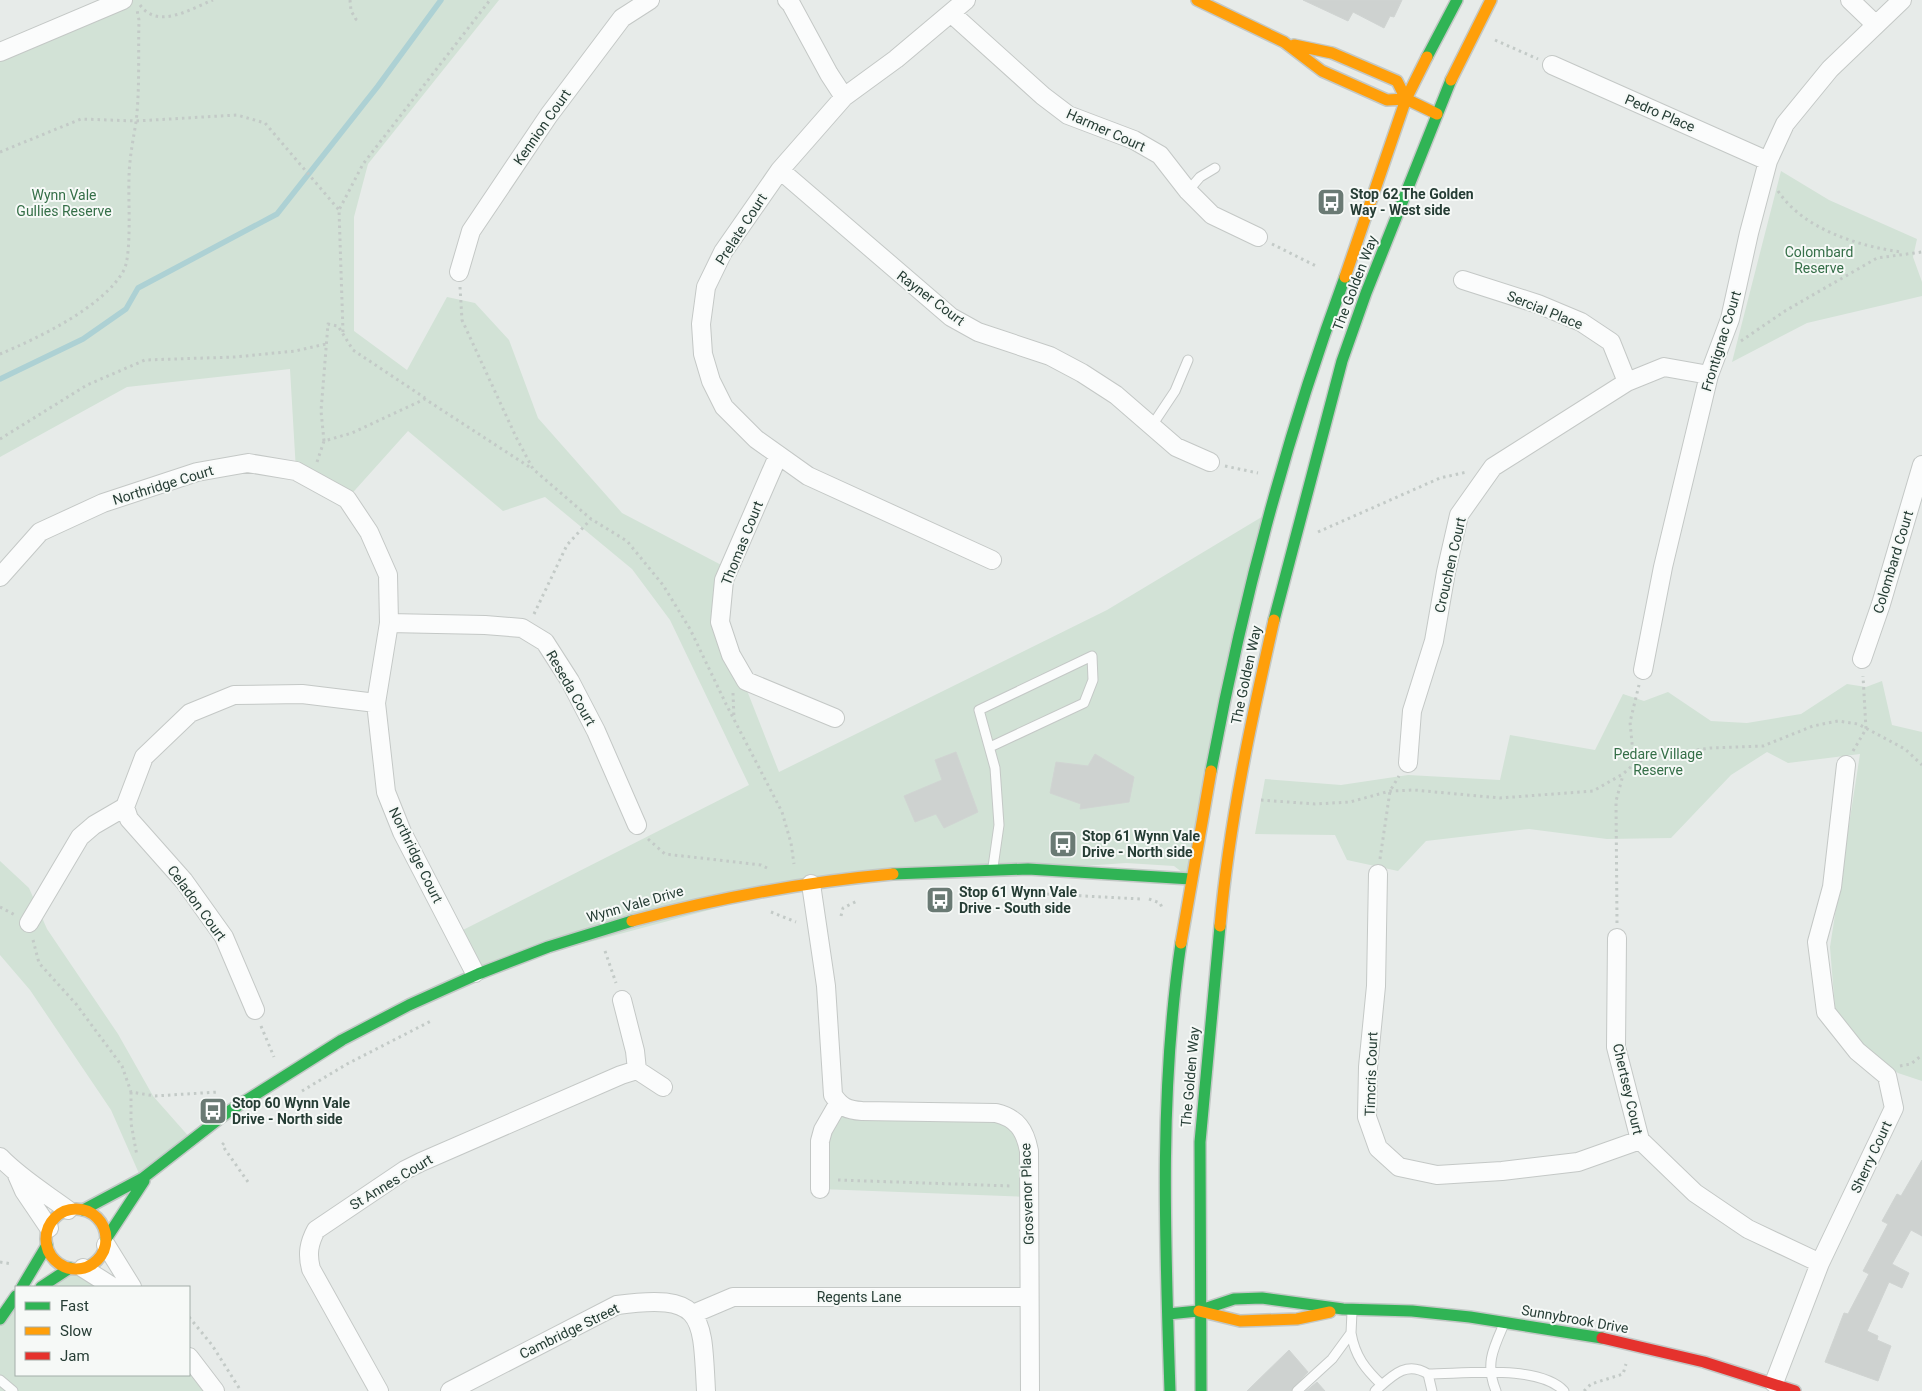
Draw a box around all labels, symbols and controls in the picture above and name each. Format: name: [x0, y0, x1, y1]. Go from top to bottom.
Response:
street label: Kennion Court: [510, 86, 574, 168]
street label: Pedro Place: [1622, 91, 1698, 135]
street label: Harmer Court: [1064, 105, 1148, 155]
place label: Stop 62 The Golden Way - West side: [1350, 186, 1474, 218]
park label: Wynn Vale Gullies Reserve: [16, 187, 112, 219]
bus stop icon: Stop 62 The Golden Way - West side: [1316, 187, 1346, 217]
street label: Prelate Court: [712, 190, 770, 268]
street label: The Golden Way: [1329, 233, 1381, 333]
park label: Colombard Reserve: [1785, 244, 1853, 276]
street label: Rayner Court: [894, 267, 968, 329]
street label: Sercial Place: [1505, 288, 1585, 332]
street label: Frontignac Court: [1698, 288, 1744, 393]
street label: Northridge Court: [111, 462, 216, 508]
street label: Thomas Court: [718, 498, 766, 587]
street label: Colombard Court: [1870, 508, 1916, 615]
street label: Crouchen Court: [1431, 515, 1469, 614]
street label: The Golden Way: [1228, 624, 1264, 726]
street label: Reseda Court: [543, 648, 599, 729]
park label: Pedare Village Reserve: [1613, 746, 1703, 778]
street label: Northridge Court: [386, 804, 446, 906]
place label: Stop 61 Wynn Vale Drive - North side: [1082, 828, 1200, 860]
bus stop icon: Stop 61 Wynn Vale Drive - North side: [1048, 829, 1078, 859]
street label: Celadon Court: [164, 862, 230, 944]
street label: Wynn Vale Drive: [585, 883, 685, 925]
place label: Stop 61 Wynn Vale Drive - South side: [959, 884, 1077, 916]
bus stop icon: Stop 61 Wynn Vale Drive - South side: [925, 885, 955, 915]
street label: The Golden Way: [1178, 1026, 1202, 1128]
street label: Timcris Court: [1362, 1031, 1380, 1117]
street label: Chertsey Court: [1610, 1042, 1646, 1137]
place label: Stop 60 Wynn Vale Drive - North side: [232, 1095, 350, 1127]
bus stop icon: Stop 60 Wynn Vale Drive - North side: [198, 1096, 228, 1126]
street label: Sherry Court: [1847, 1118, 1895, 1196]
street label: Grosvenor Place: [1017, 1143, 1037, 1245]
street label: St Annes Court: [347, 1151, 436, 1213]
legend: [15, 1286, 190, 1376]
street label: Regents Lane: [817, 1289, 901, 1305]
text: Fast: [60, 1297, 89, 1315]
street label: Cambridge Street: [517, 1300, 622, 1362]
street label: Sunnybrook Drive: [1520, 1302, 1630, 1336]
text: Slow: [60, 1322, 92, 1340]
text: Jam: [60, 1347, 90, 1365]

